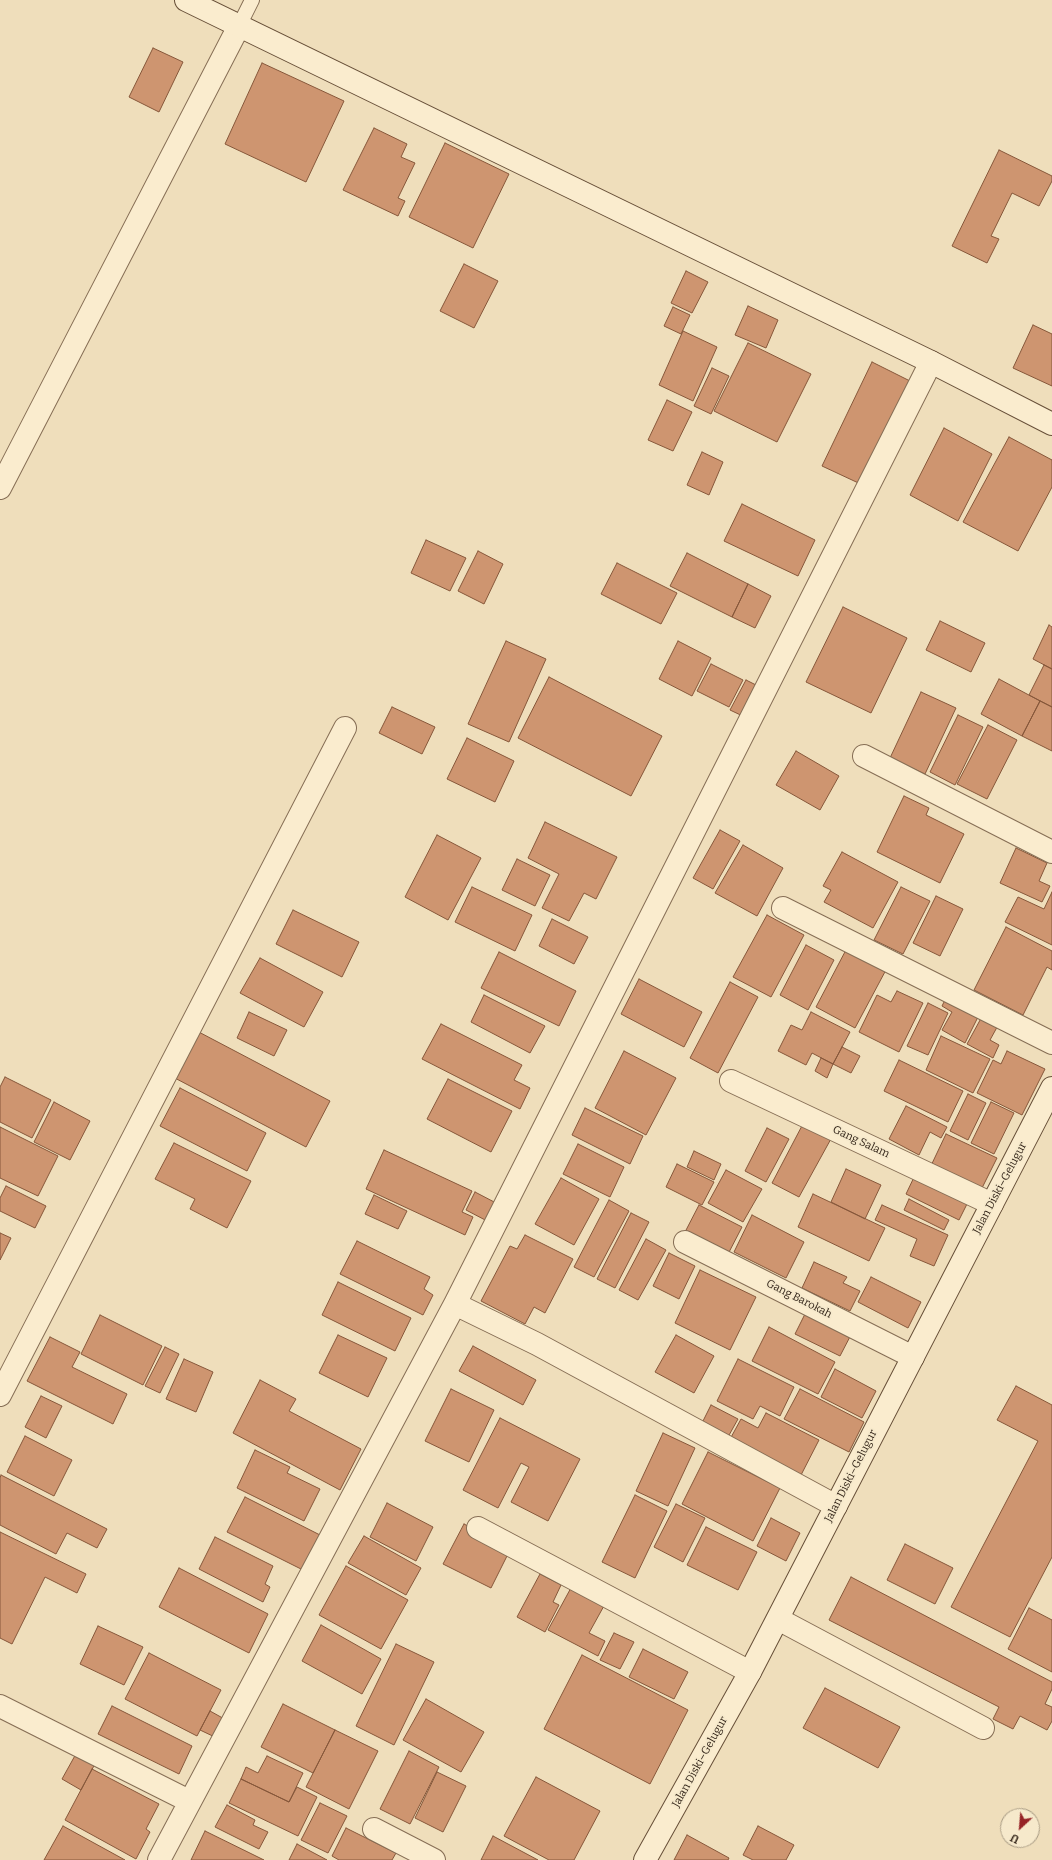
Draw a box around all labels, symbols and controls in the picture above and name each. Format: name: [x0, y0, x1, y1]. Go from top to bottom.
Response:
street label: Gang Salam: [830, 1123, 892, 1161]
street label: Jalan Diski–Gelugur: [970, 1140, 1030, 1236]
street label: Gang Barokah: [764, 1277, 834, 1321]
street label: Jalan Diski–Gelugur: [822, 1428, 880, 1524]
street label: Jalan Diski–Gelugur: [670, 1714, 730, 1810]
north arrow: [1000, 1808, 1040, 1848]
text: U: [1008, 1831, 1021, 1846]

